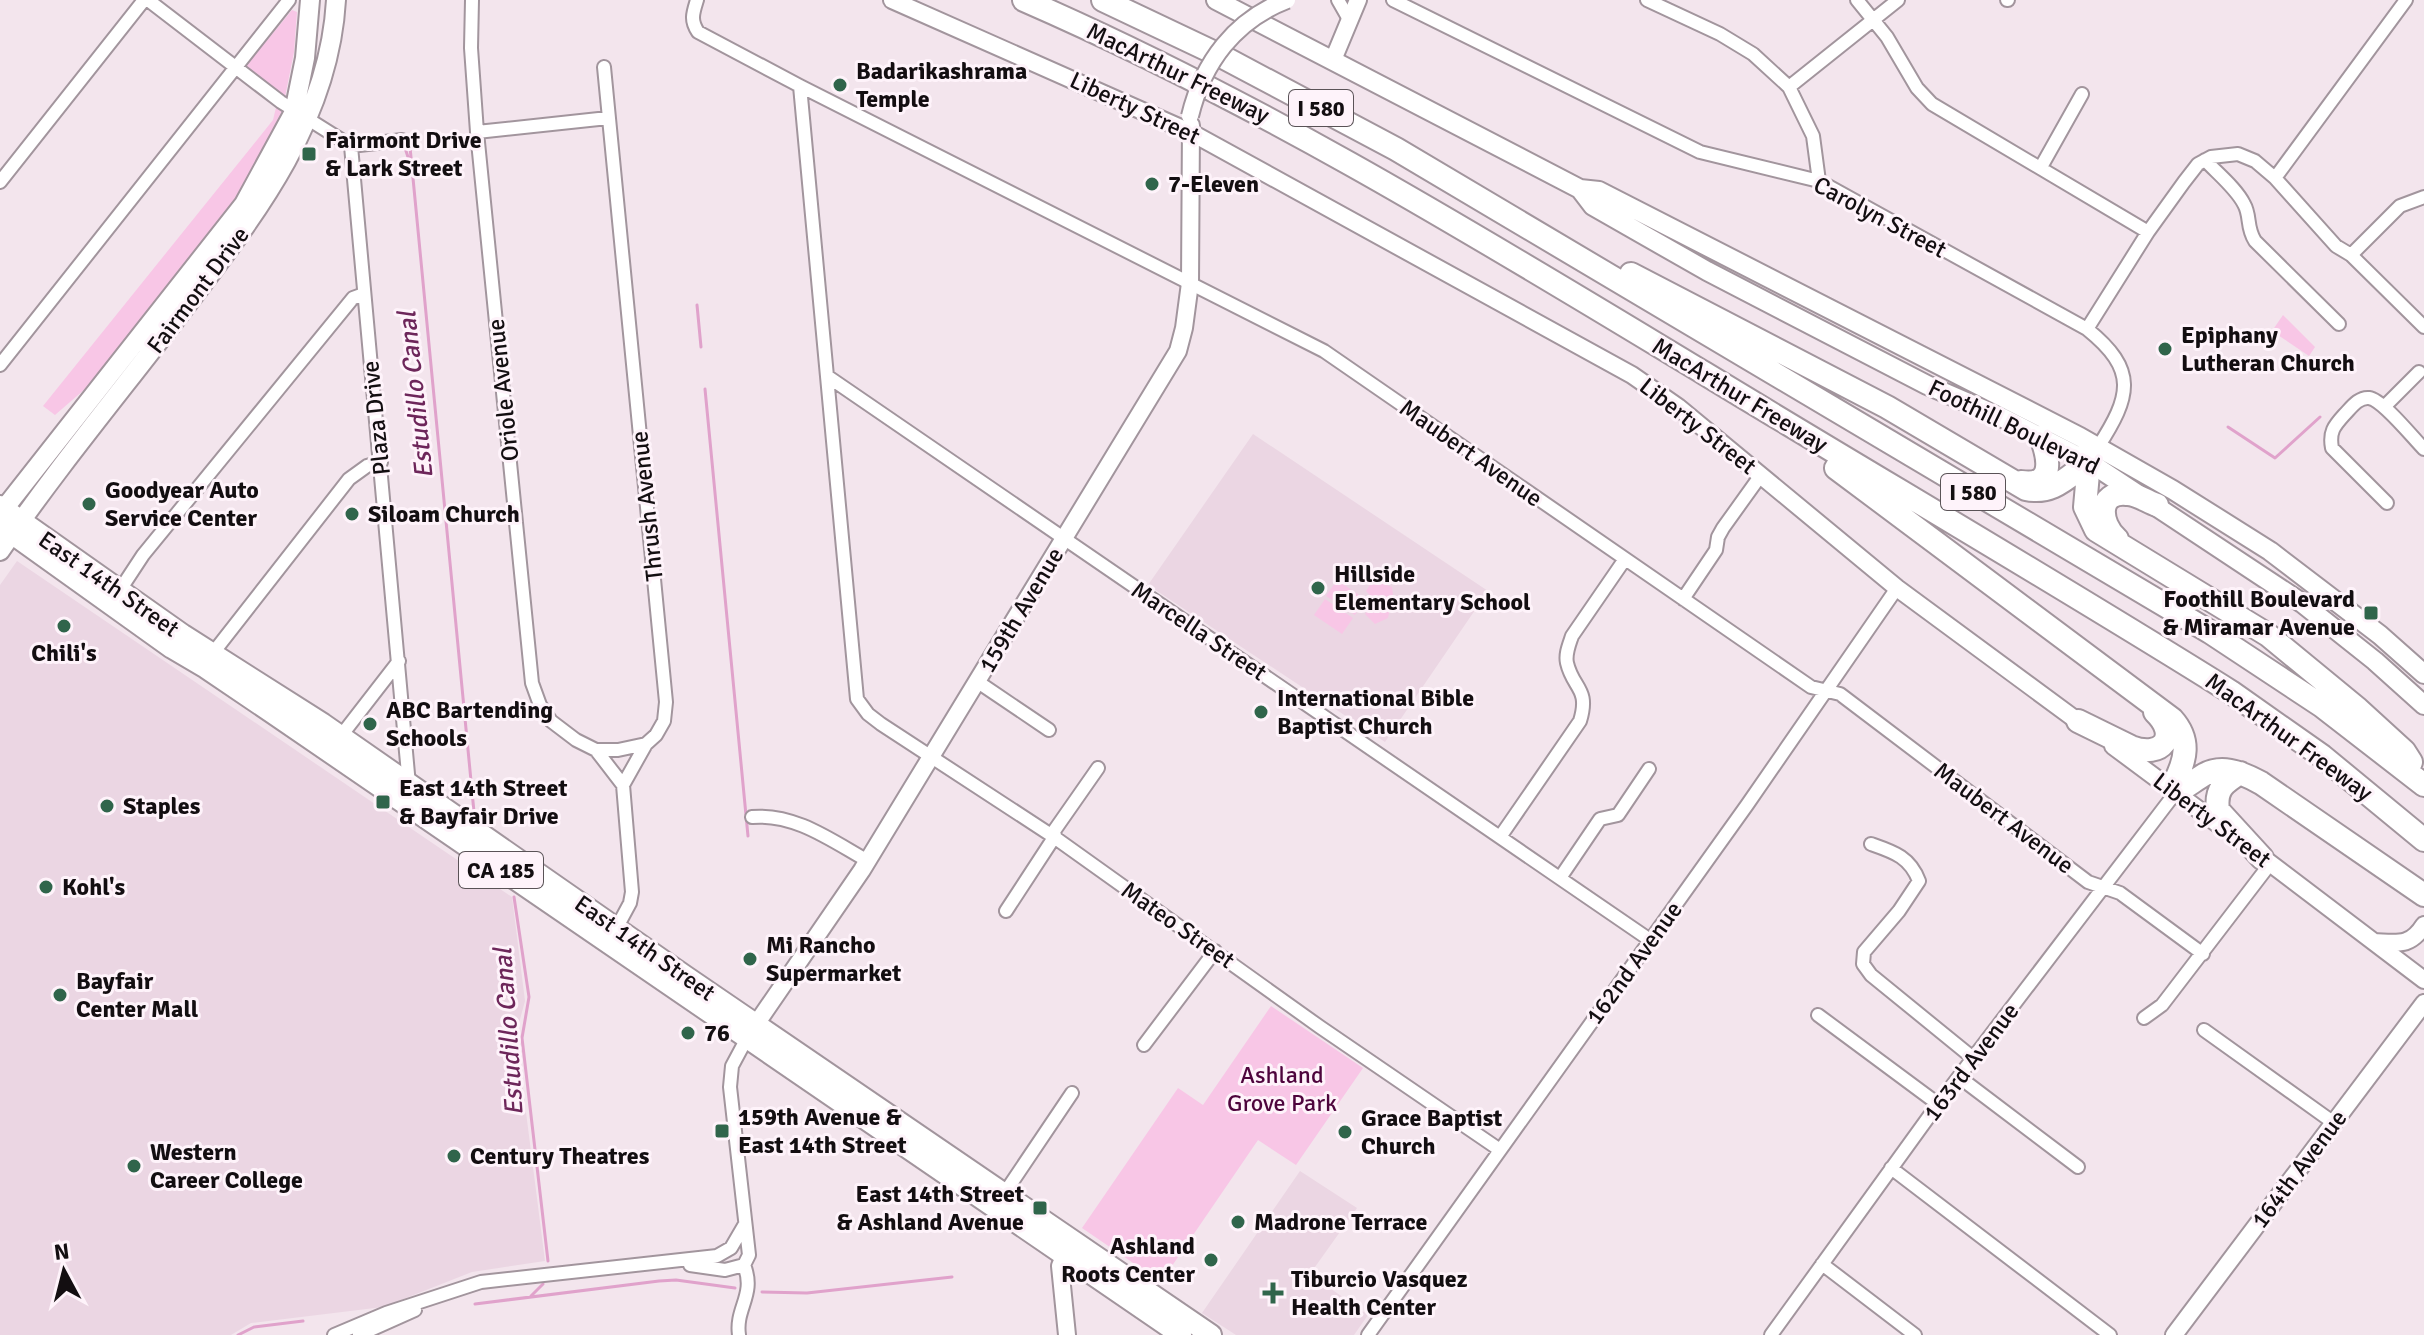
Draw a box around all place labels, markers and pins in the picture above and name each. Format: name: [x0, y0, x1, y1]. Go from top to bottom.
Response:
place label: Badarikashrama Temple: [856, 56, 1027, 114]
marker: Badarikashrama Temple: [831, 76, 849, 94]
place label: Fairmont Drive & Lark Street: [325, 125, 482, 183]
marker: Fairmont Drive & Lark Street: [300, 145, 318, 163]
place label: 7-Eleven: [1168, 169, 1259, 199]
marker: 7-Eleven: [1143, 175, 1161, 193]
place label: Epiphany Lutheran Church: [2181, 320, 2355, 378]
marker: Epiphany Lutheran Church: [2156, 340, 2174, 358]
place label: Goodyear Auto Service Center: [105, 475, 259, 533]
marker: Goodyear Auto Service Center: [80, 495, 98, 513]
place label: Siloam Church: [368, 499, 520, 529]
marker: Siloam Church: [343, 505, 361, 523]
place label: Hillside Elementary School: [1334, 559, 1531, 617]
marker: Hillside Elementary School: [1309, 579, 1327, 597]
place label: Foothill Boulevard & Miramar Avenue: [2162, 584, 2355, 642]
marker: Foothill Boulevard & Miramar Avenue: [2362, 604, 2380, 622]
marker: Chili's: [55, 617, 73, 635]
place label: Chili's: [31, 638, 97, 668]
place label: International Bible Baptist Church: [1277, 683, 1474, 741]
place label: ABC Bartending Schools: [386, 695, 553, 753]
marker: International Bible Baptist Church: [1252, 703, 1270, 721]
marker: ABC Bartending Schools: [361, 715, 379, 733]
place label: East 14th Street & Bayfair Drive: [399, 773, 567, 831]
place label: Staples: [123, 791, 201, 821]
marker: East 14th Street & Bayfair Drive: [374, 793, 392, 811]
marker: Staples: [98, 797, 116, 815]
place label: Kohl's: [62, 872, 126, 902]
marker: Kohl's: [37, 878, 55, 896]
place label: Mi Rancho Supermarket: [766, 930, 901, 988]
marker: Mi Rancho Supermarket: [741, 950, 759, 968]
place label: Bayfair Center Mall: [76, 966, 199, 1024]
marker: Bayfair Center Mall: [51, 986, 69, 1004]
place label: 76: [704, 1018, 730, 1048]
marker: 76: [679, 1024, 697, 1042]
place label: 159th Avenue & East 14th Street: [738, 1102, 906, 1160]
place label: Grace Baptist Church: [1361, 1103, 1502, 1161]
marker: 159th Avenue & East 14th Street: [713, 1122, 731, 1140]
marker: Grace Baptist Church: [1336, 1123, 1354, 1141]
place label: Western Career College: [150, 1137, 303, 1195]
place label: Century Theatres: [470, 1141, 650, 1171]
marker: Century Theatres: [445, 1147, 463, 1165]
marker: Western Career College: [125, 1157, 143, 1175]
place label: East 14th Street & Ashland Avenue: [837, 1179, 1024, 1237]
marker: East 14th Street & Ashland Avenue: [1031, 1199, 1049, 1217]
place label: Madrone Terrace: [1254, 1207, 1427, 1237]
marker: Madrone Terrace: [1229, 1213, 1247, 1231]
place label: Ashland Roots Center: [1061, 1231, 1195, 1289]
marker: Ashland Roots Center: [1202, 1251, 1220, 1269]
place label: Tiburcio Vasquez Health Center: [1291, 1264, 1468, 1322]
marker: Tiburcio Vasquez Health Center: [1262, 1282, 1284, 1304]

